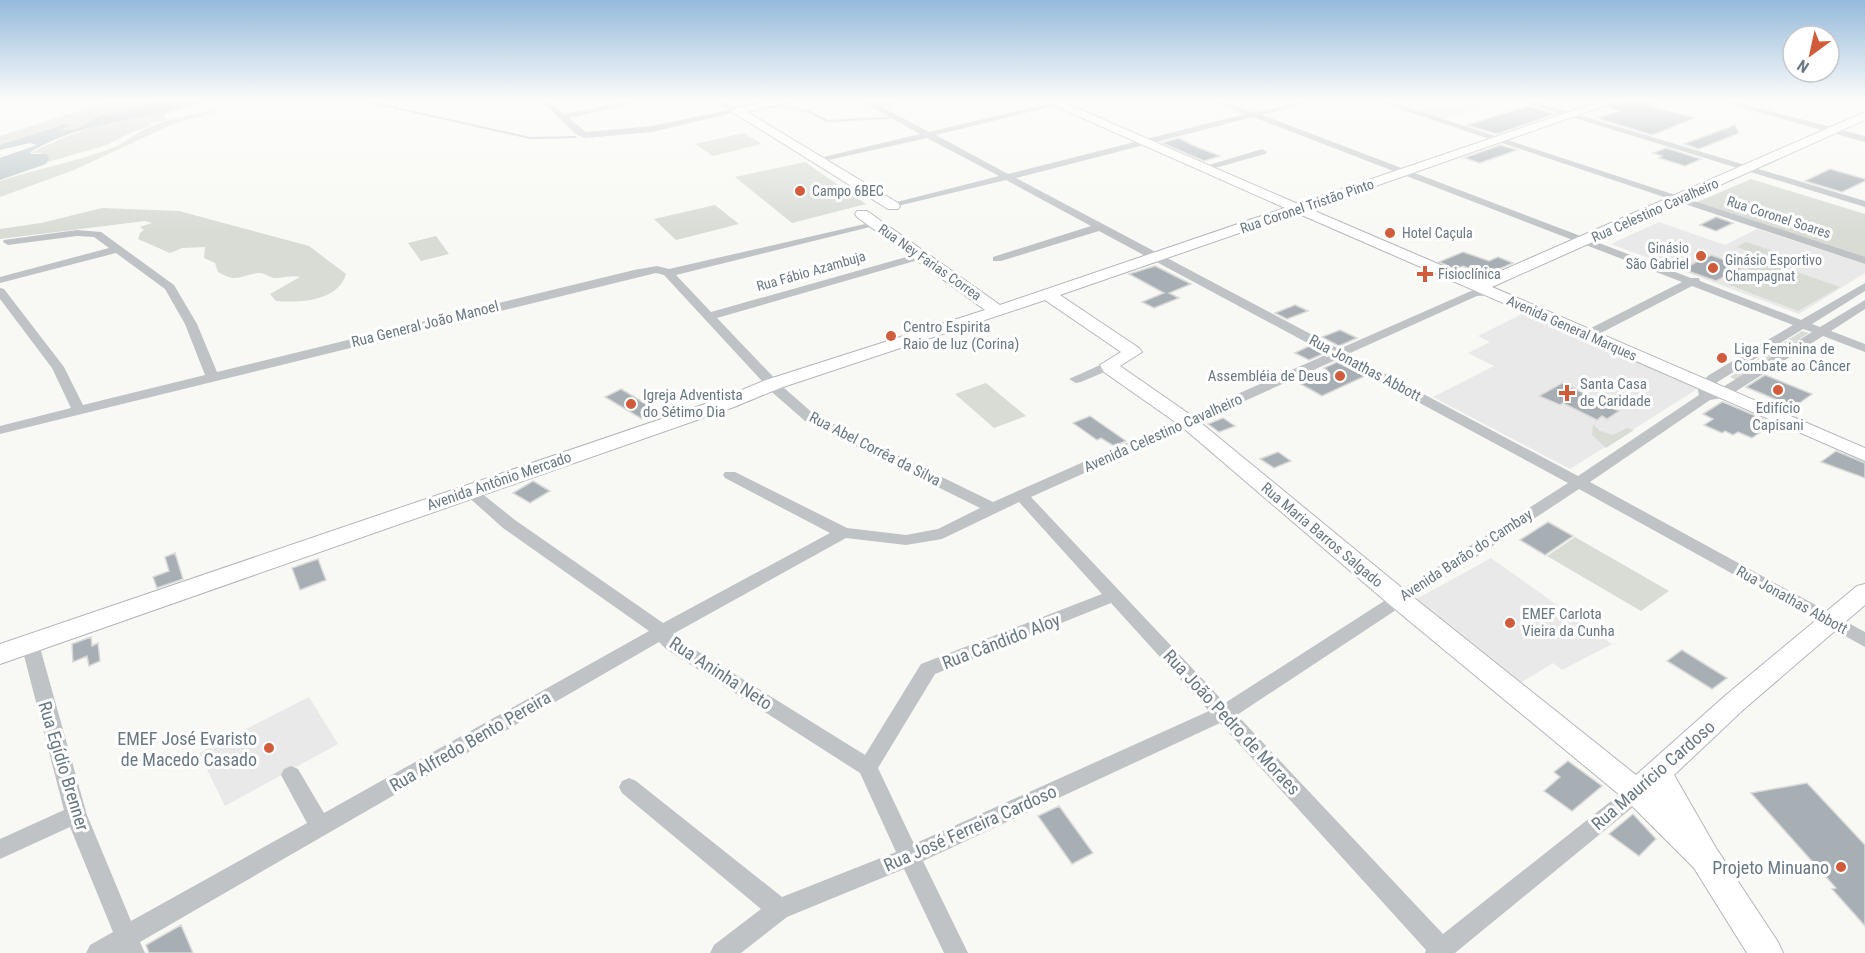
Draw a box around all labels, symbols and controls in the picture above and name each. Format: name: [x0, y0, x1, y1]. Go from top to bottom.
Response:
north arrow: [1781, 24, 1841, 84]
text: N: [1794, 56, 1812, 77]
street label: Rua Celestino Cavalheiro: [1589, 175, 1721, 245]
street label: Rua Coronel Tristão Pinto: [1238, 176, 1376, 236]
place label: Campo 6BEC: [812, 183, 884, 199]
marker: Campo 6BEC: [793, 184, 807, 198]
street label: Rua Coronel Soares: [1725, 193, 1833, 241]
street label: Rua Ney Farias Correa: [875, 220, 985, 304]
place label: Hotel Caçula: [1402, 225, 1473, 241]
marker: Hotel Caçula: [1383, 226, 1397, 240]
place label: Ginásio São Gabriel: [1626, 240, 1689, 272]
street label: Rua Fábio Azambuja: [755, 248, 867, 294]
marker: Ginásio São Gabriel: [1694, 249, 1708, 263]
place label: Ginásio Esportivo Champagnat: [1725, 252, 1822, 284]
marker: Ginásio Esportivo Champagnat: [1706, 261, 1720, 275]
marker: Fisioclínica: [1416, 265, 1434, 283]
place label: Fisioclínica: [1438, 266, 1501, 282]
street label: Avenida General Marques: [1505, 292, 1639, 364]
street label: Rua General João Manoel: [350, 297, 500, 351]
place label: Centro Espirita Raio de luz (Corina): [903, 318, 1019, 353]
marker: Centro Espirita Raio de luz (Corina): [884, 329, 898, 343]
street label: Rua Jonathas Abbott: [1306, 331, 1424, 405]
place label: Liga Feminina de Combate ao Câncer: [1734, 340, 1851, 375]
marker: Liga Feminina de Combate ao Câncer: [1715, 351, 1729, 365]
place label: Assembléia de Deus: [1208, 367, 1328, 385]
marker: Assembléia de Deus: [1333, 369, 1347, 383]
place label: Santa Casa de Caridade: [1580, 375, 1651, 410]
marker: Edifício Capisani: [1771, 383, 1785, 397]
marker: Santa Casa de Caridade: [1558, 384, 1576, 402]
place label: Igreja Adventista do Sétimo Dia: [643, 386, 743, 421]
street label: Avenida Celestino Cavalheiro: [1081, 390, 1245, 476]
marker: Igreja Adventista do Sétimo Dia: [624, 397, 638, 411]
place label: Edifício Capisani: [1752, 399, 1804, 434]
street label: Rua Abel Corrêa da Silva: [806, 408, 944, 490]
street label: Avenida Antônio Mercado: [424, 448, 574, 514]
street label: Rua Maria Barros Salgado: [1258, 479, 1386, 591]
street label: Avenida Barão do Cambay: [1396, 505, 1536, 605]
street label: Rua Jonathas Abbott: [1733, 562, 1851, 638]
place label: EMEF Carlota Vieira da Cunha: [1522, 605, 1615, 640]
street label: Rua Cândido Aloy: [939, 609, 1063, 673]
marker: EMEF Carlota Vieira da Cunha: [1503, 616, 1517, 630]
street label: Rua Aninha Neto: [666, 632, 776, 714]
street label: Rua João Pedro de Moraes: [1159, 645, 1305, 799]
street label: Rua Alfredo Bento Pereira: [386, 686, 554, 796]
street label: Rua Egídio Brenner: [34, 699, 94, 834]
street label: Rua Maurício Cardoso: [1587, 716, 1719, 834]
place label: EMEF José Evaristo de Macedo Casado: [117, 728, 257, 770]
marker: EMEF José Evaristo de Macedo Casado: [262, 741, 276, 755]
street label: Rua José Ferreira Cardoso: [880, 780, 1060, 876]
place label: Projeto Minuano: [1712, 857, 1829, 878]
marker: Projeto Minuano: [1834, 860, 1848, 874]

